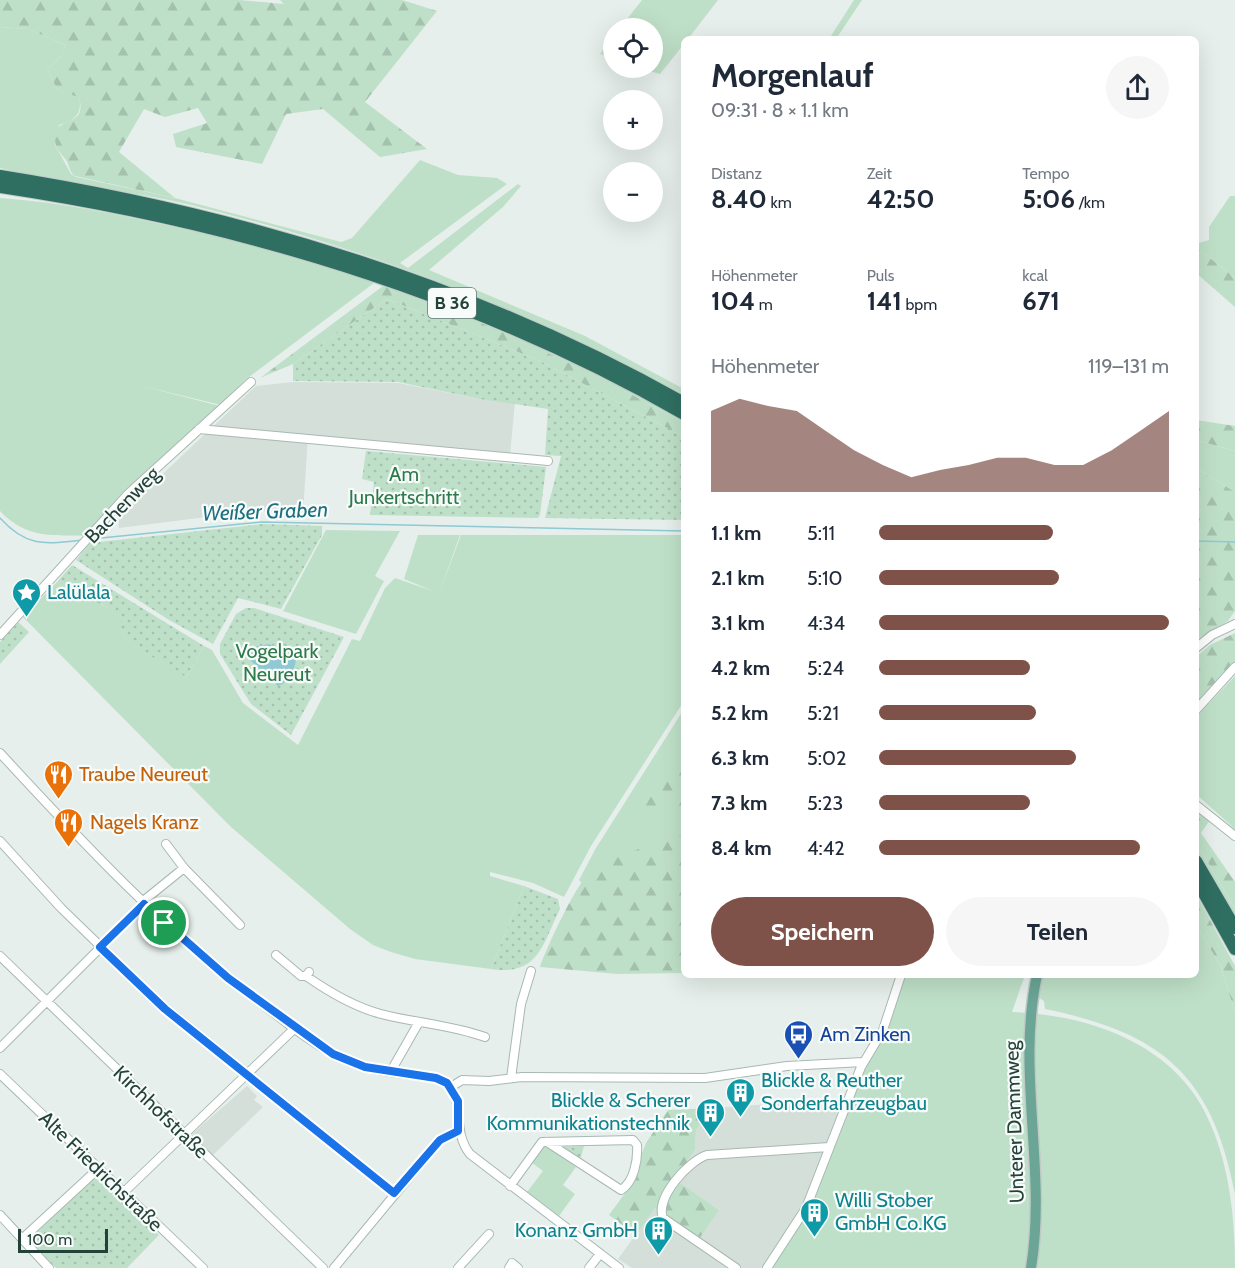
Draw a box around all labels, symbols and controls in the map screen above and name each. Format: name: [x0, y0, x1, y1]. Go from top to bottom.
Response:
map controls: [603, 18, 663, 222]
button: locate: [603, 18, 663, 78]
text: Morgenlauf: [711, 55, 874, 95]
button: share: [1106, 56, 1169, 119]
button: +: [603, 90, 663, 150]
text: 09:31 · 8 × 1.1 km: [711, 98, 849, 122]
button: −: [603, 162, 663, 222]
text: Distanz: [711, 164, 762, 183]
text: Zeit: [867, 164, 892, 183]
text: Tempo: [1022, 164, 1070, 183]
text: 8.40: [711, 183, 767, 215]
text: 42:50: [867, 183, 935, 215]
text: 5:06: [1022, 183, 1075, 215]
text: km: [767, 193, 792, 212]
text: /km: [1075, 193, 1105, 212]
text: Höhenmeter: [711, 266, 797, 285]
text: Puls: [867, 266, 895, 285]
text: kcal: [1022, 266, 1048, 285]
text: 104: [711, 285, 755, 317]
text: 141: [867, 285, 902, 317]
text: 671: [1022, 285, 1060, 317]
road number: B 36: [428, 288, 476, 318]
text: m: [755, 295, 773, 314]
text: bpm: [902, 295, 937, 314]
text: Höhenmeter: [711, 354, 819, 378]
text: 119–131 m: [1088, 354, 1169, 378]
street label: Bachenweg: [80, 461, 165, 548]
park label: Am Junkertschritt: [348, 462, 460, 509]
water label: Weißer Graben: [202, 496, 328, 526]
text: 1.1 km: [711, 521, 761, 545]
text: 5:11: [807, 521, 835, 545]
text: 2.1 km: [711, 566, 765, 590]
text: 5:10: [807, 566, 842, 590]
place icon: Lalülala: [10, 576, 42, 618]
place label: Lalülala: [47, 580, 111, 604]
text: 3.1 km: [711, 611, 765, 635]
text: 4:34: [807, 611, 845, 635]
park label: Vogelpark Neureut: [236, 639, 319, 686]
text: 4.2 km: [711, 656, 770, 680]
text: 5:24: [807, 656, 844, 680]
text: 5.2 km: [711, 701, 768, 725]
text: 5:21: [807, 701, 839, 725]
text: 6.3 km: [711, 746, 769, 770]
text: 5:02: [807, 746, 846, 770]
restaurant icon: Traube Neureut: [42, 758, 74, 800]
place label: Traube Neureut: [79, 762, 208, 786]
text: 7.3 km: [711, 791, 767, 815]
text: 5:23: [807, 791, 843, 815]
restaurant icon: Nagels Kranz: [53, 806, 85, 848]
place label: Nagels Kranz: [90, 810, 199, 834]
text: 8.4 km: [711, 836, 772, 860]
text: 4:42: [807, 836, 845, 860]
pin: [138, 897, 189, 948]
button: Speichern: [711, 897, 934, 966]
button: Teilen: [946, 897, 1169, 966]
icon: arrive: [147, 906, 180, 939]
bus stop icon: Am Zinken: [783, 1018, 815, 1060]
place label: Am Zinken: [820, 1022, 911, 1046]
street label: Unterer Dammweg: [999, 1039, 1029, 1204]
street label: Kirchhofstraße: [108, 1061, 214, 1163]
place label: Blickle & Reuther Sonderfahrzeugbau: [761, 1068, 927, 1115]
building icon: Blickle & Reuther Sonderfahrzeugbau: [724, 1076, 756, 1118]
place label: Blickle & Scherer Kommunikationstechnik: [486, 1088, 691, 1135]
building icon: Blickle & Scherer Kommunikationstechnik: [695, 1096, 727, 1138]
street label: Alte Friedrichstraße: [34, 1106, 168, 1236]
place label: Willi Stober GmbH Co.KG: [835, 1188, 947, 1235]
building icon: Willi Stober GmbH Co.KG: [798, 1196, 830, 1238]
building icon: Konanz GmbH: [643, 1214, 675, 1256]
place label: Konanz GmbH: [515, 1218, 638, 1242]
scale bar: [18, 1226, 108, 1254]
text: 100 m: [27, 1230, 72, 1249]

